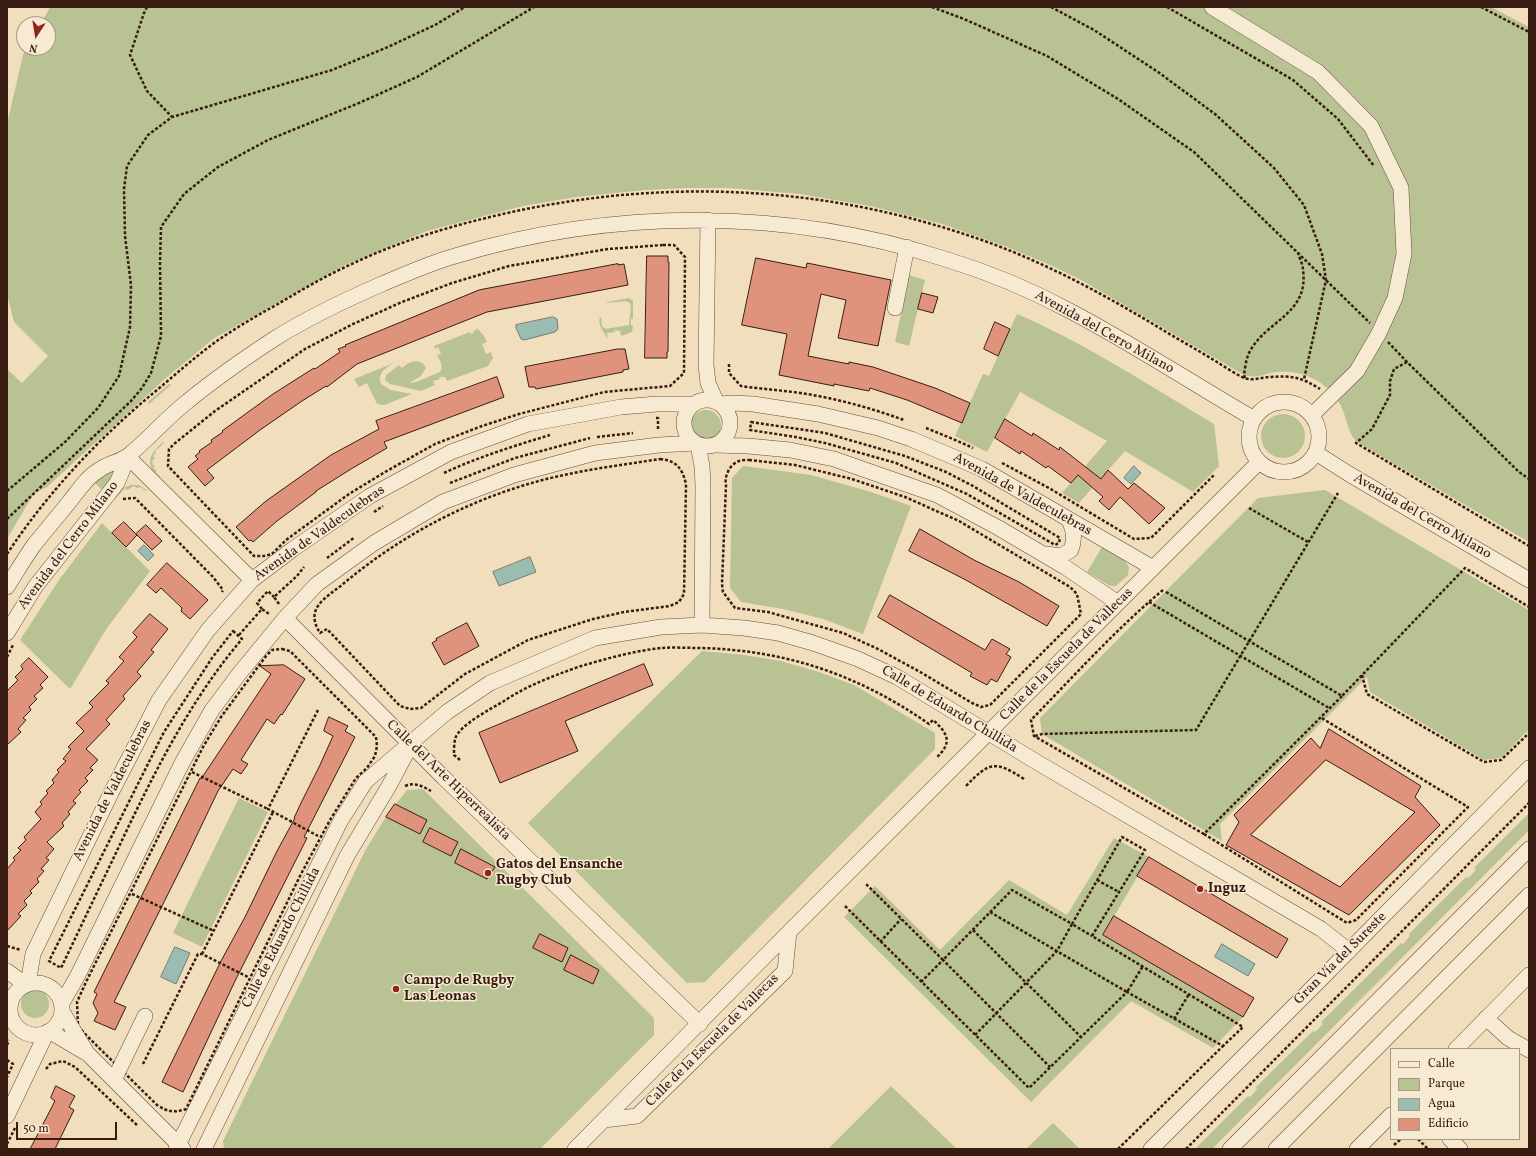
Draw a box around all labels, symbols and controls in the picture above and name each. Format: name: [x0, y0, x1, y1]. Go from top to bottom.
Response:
north arrow: [16, 16, 56, 56]
text: N: [28, 39, 39, 55]
street label: Avenida del Cerro Milano: [1031, 288, 1177, 378]
street label: Avenida de Valdeculebras: [950, 450, 1094, 540]
street label: Avenida del Cerro Milano: [1350, 471, 1494, 563]
street label: Avenida del Cerro Milano: [15, 478, 123, 614]
street label: Avenida de Valdeculebras: [251, 482, 389, 586]
street label: Calle de la Escuela de Vallecas: [997, 585, 1137, 725]
street label: Calle de Eduardo Chillida: [878, 663, 1020, 757]
street label: Calle del Arte Hiperrealista: [382, 717, 514, 845]
street label: Avenida de Valdeculebras: [70, 718, 156, 864]
place label: Gatos del Ensanche Rugby Club: [496, 857, 623, 890]
street label: Calle de Eduardo Chillida: [239, 865, 325, 1011]
marker: Gatos del Ensanche Rugby Club: [483, 868, 493, 878]
place label: Inguz: [1208, 881, 1246, 897]
marker: Inguz: [1195, 884, 1205, 894]
street label: Gran Vía del Sureste: [1291, 909, 1391, 1009]
street label: Calle de la Escuela de Vallecas: [643, 971, 783, 1111]
place label: Campo de Rugby Las Leonas: [404, 973, 514, 1006]
marker: Campo de Rugby Las Leonas: [391, 984, 401, 994]
legend: [1390, 1048, 1520, 1140]
text: Calle: [1428, 1056, 1455, 1072]
text: Parque: [1428, 1076, 1465, 1092]
text: Agua: [1428, 1096, 1455, 1112]
scale bar: [18, 1114, 119, 1140]
text: Edificio: [1428, 1116, 1468, 1132]
text: 50 m: [23, 1121, 49, 1137]

